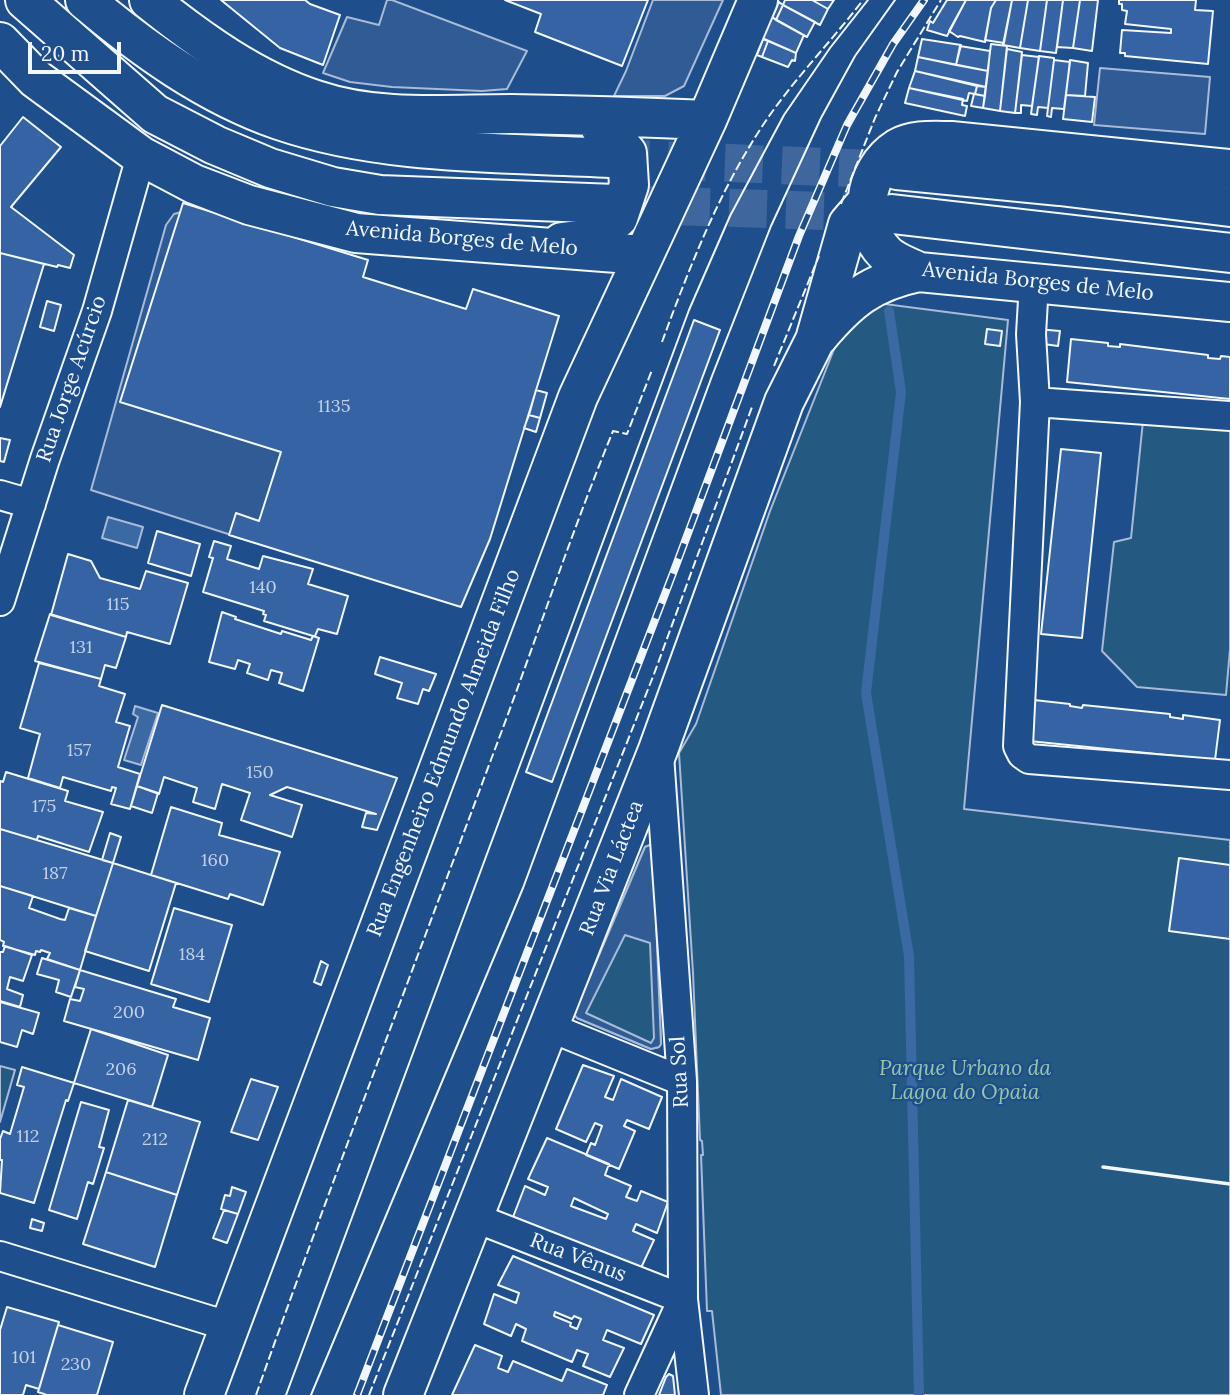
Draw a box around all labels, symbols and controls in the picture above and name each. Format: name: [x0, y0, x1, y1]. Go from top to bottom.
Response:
scale bar: [32, 28, 124, 72]
text: 20 m: [41, 40, 90, 67]
street label: Avenida Borges de Melo: [345, 216, 579, 262]
street label: Avenida Borges de Melo: [921, 257, 1155, 307]
street label: Rua Jorge Acúrcio: [32, 292, 112, 466]
house number: 1135: [318, 396, 350, 418]
street label: Rua Engenheiro Edmundo Almeida Filho: [362, 566, 526, 940]
house number: 140: [249, 577, 277, 599]
house number: 115: [107, 594, 129, 616]
house number: 131: [69, 637, 93, 659]
house number: 157: [67, 740, 91, 762]
house number: 150: [246, 762, 274, 784]
house number: 175: [32, 796, 56, 818]
street label: Rua Via Láctea: [575, 797, 649, 939]
house number: 160: [201, 850, 229, 872]
house number: 187: [43, 863, 67, 885]
house number: 184: [179, 944, 205, 966]
house number: 200: [113, 1002, 145, 1024]
street label: Rua Sol: [666, 1035, 694, 1109]
park label: Parque Urbano da Lagoa do Opaia: [879, 1056, 1051, 1106]
house number: 206: [105, 1059, 137, 1081]
house number: 112: [17, 1126, 39, 1148]
house number: 212: [142, 1129, 168, 1151]
street label: Rua Vênus: [526, 1228, 630, 1288]
house number: 101: [12, 1347, 36, 1369]
house number: 230: [61, 1354, 91, 1376]

